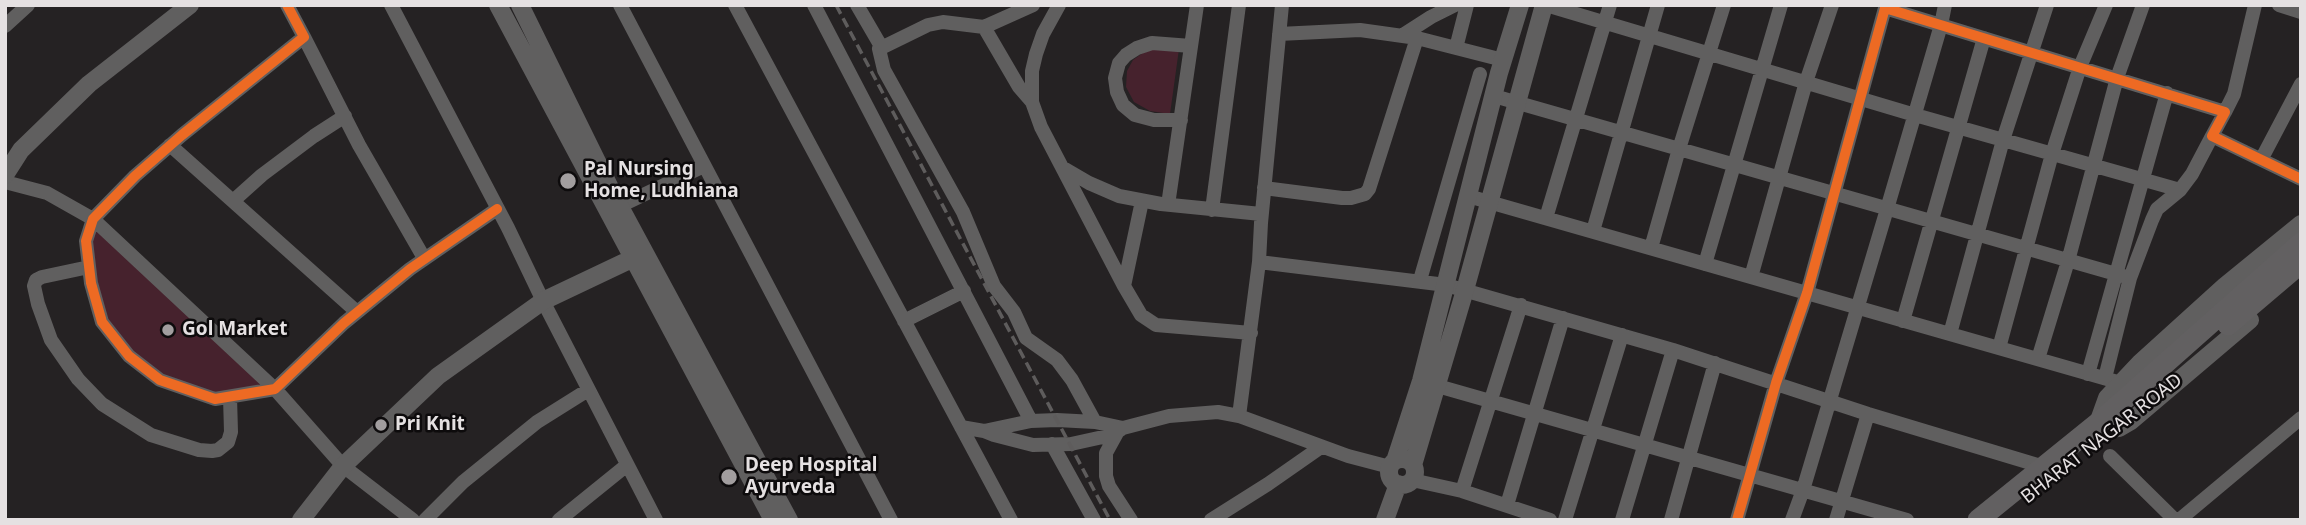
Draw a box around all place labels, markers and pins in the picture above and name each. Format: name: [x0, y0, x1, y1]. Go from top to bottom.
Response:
place label: Pal Nursing Home, Ludhiana: [584, 159, 739, 203]
marker: Pal Nursing Home, Ludhiana: [558, 171, 578, 191]
place label: Gol Market: [182, 319, 287, 341]
marker: Gol Market: [160, 322, 176, 338]
place label: Pri Knit: [395, 414, 465, 436]
marker: Pri Knit: [373, 417, 389, 433]
place label: Deep Hospital Ayurveda: [745, 455, 877, 499]
marker: Deep Hospital Ayurveda: [719, 467, 739, 487]

